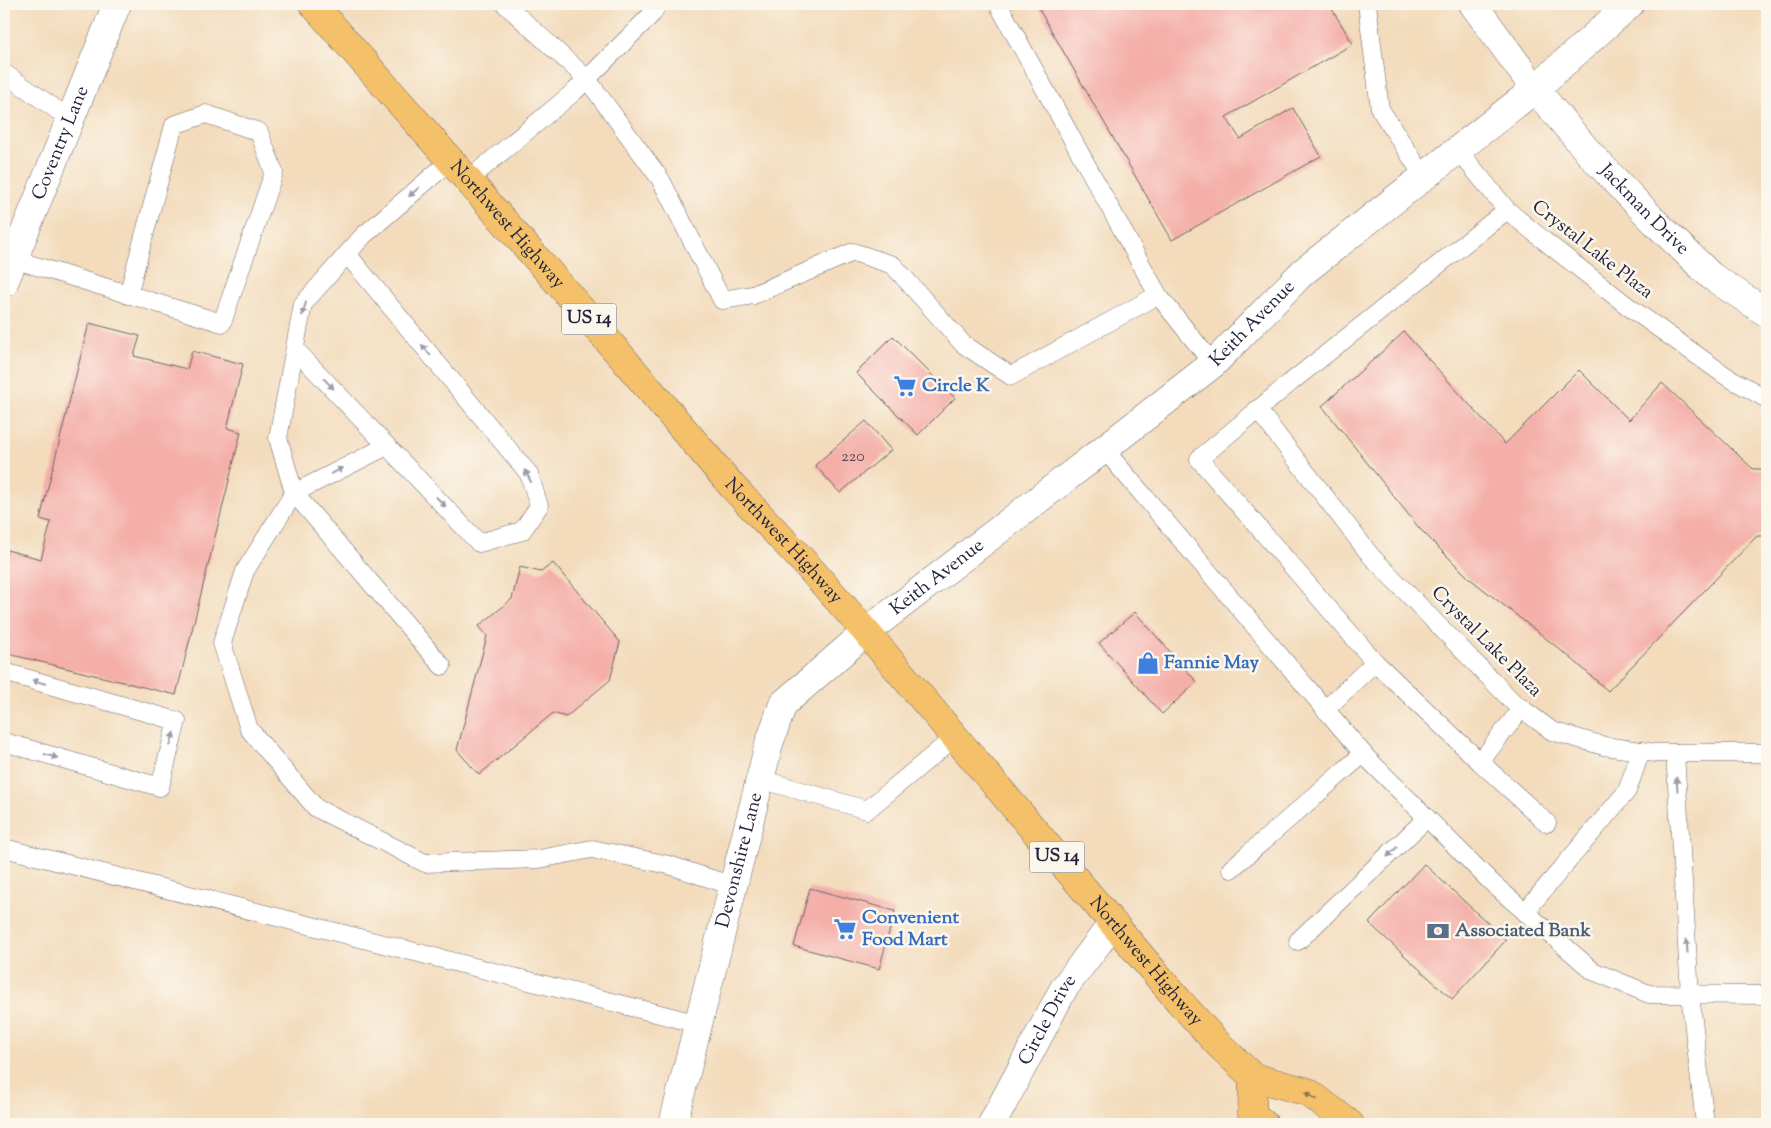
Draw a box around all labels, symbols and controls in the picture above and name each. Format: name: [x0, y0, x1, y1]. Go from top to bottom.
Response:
street label: Coventry Lane: [25, 82, 96, 204]
street label: Northwest Highway: [443, 155, 571, 295]
street label: Jackman Drive: [1592, 157, 1695, 262]
one-way arrow: [408, 186, 420, 198]
street label: Crystal Lake Plaza: [1526, 194, 1659, 306]
street label: Keith Avenue: [1203, 274, 1301, 373]
one-way arrow: [299, 302, 307, 317]
road number: US 14: [562, 304, 616, 334]
one-way arrow: [421, 344, 432, 357]
supermarket icon: Circle K: [892, 373, 918, 399]
place label: Circle K: [922, 373, 990, 400]
one-way arrow: [323, 378, 335, 390]
house number: 220: [841, 446, 865, 469]
one-way arrow: [330, 467, 345, 475]
one-way arrow: [524, 469, 532, 483]
street label: Northwest Highway: [718, 472, 849, 610]
one-way arrow: [435, 496, 447, 508]
street label: Keith Avenue: [884, 532, 990, 622]
street label: Crystal Lake Plaza: [1424, 580, 1548, 704]
shop icon: Fannie May: [1135, 650, 1161, 676]
place label: Fannie May: [1164, 650, 1260, 677]
one-way arrow: [31, 677, 46, 685]
one-way arrow: [168, 732, 176, 747]
one-way arrow: [43, 752, 58, 760]
one-way arrow: [1672, 775, 1680, 791]
street label: Devonshire Lane: [710, 790, 770, 931]
road number: US 14: [1030, 842, 1084, 872]
one-way arrow: [1386, 846, 1398, 858]
street label: Northwest Highway: [1082, 891, 1209, 1033]
place label: Convenient Food Mart: [862, 905, 960, 954]
supermarket icon: Convenient Food Mart: [832, 916, 858, 942]
bank icon: Associated Bank: [1425, 918, 1451, 944]
place label: Associated Bank: [1455, 918, 1591, 945]
one-way arrow: [1683, 937, 1691, 953]
street label: Circle Drive: [1012, 969, 1083, 1070]
one-way arrow: [1304, 1091, 1318, 1100]

